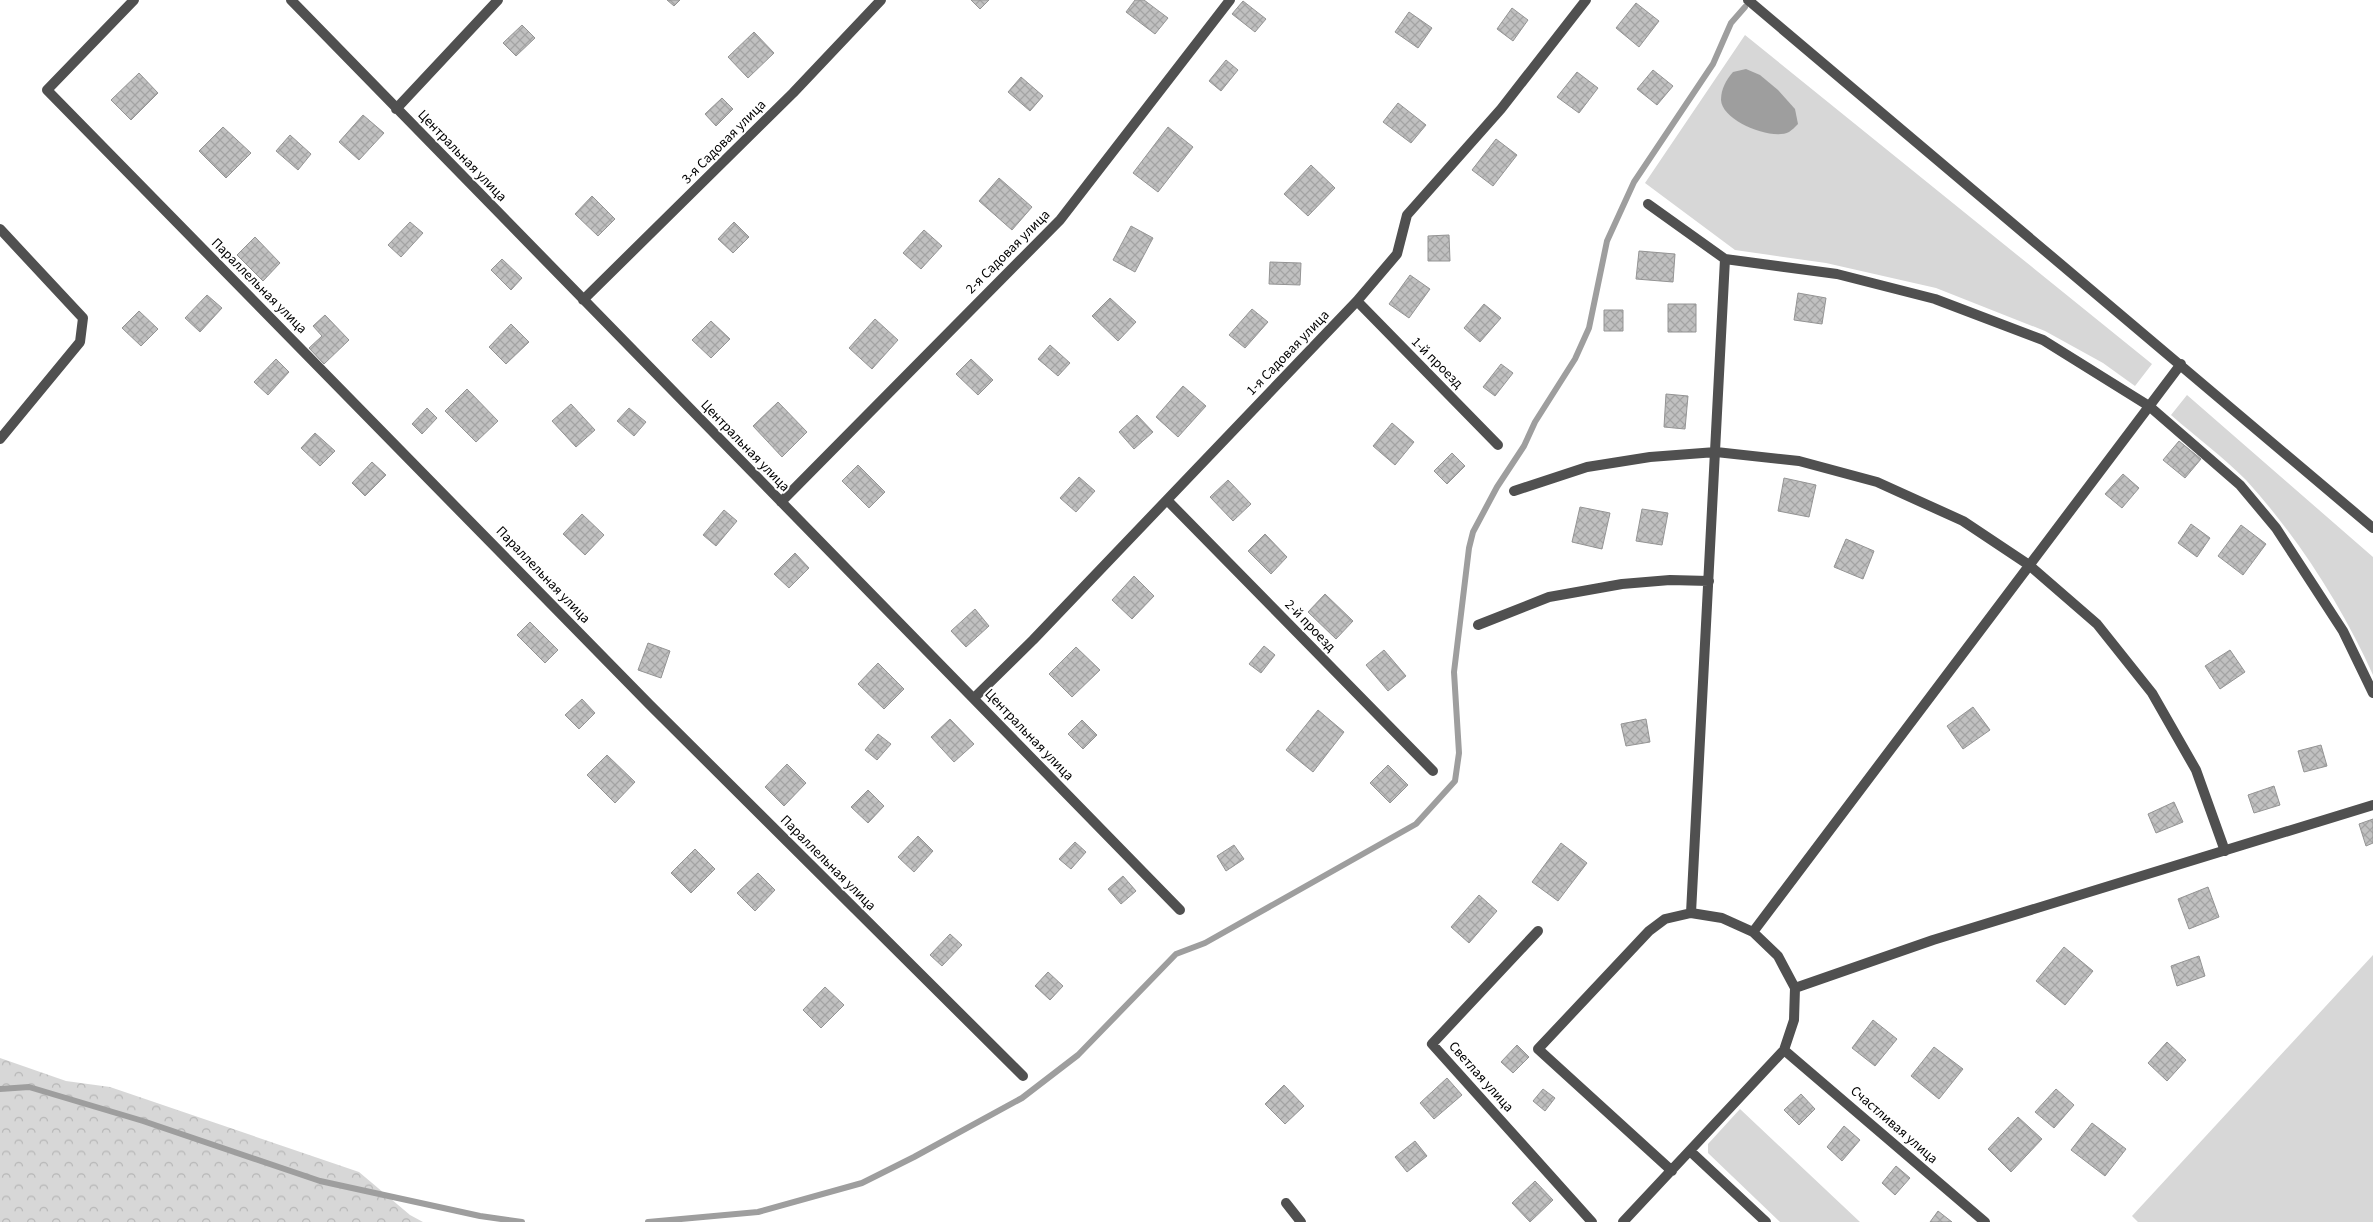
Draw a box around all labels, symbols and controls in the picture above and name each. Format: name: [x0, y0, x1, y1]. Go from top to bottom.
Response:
street label: 3-я Садовая улица: [677, 95, 771, 189]
street label: Центральная улица: [413, 106, 511, 206]
street label: 2-я Садовая улица: [961, 205, 1055, 299]
street label: Параллельная улица: [207, 234, 311, 338]
street label: 1-я Садовая улица: [1242, 306, 1334, 400]
street label: 1-й проезд: [1407, 333, 1468, 394]
street label: Центральная улица: [696, 396, 794, 496]
street label: Параллельная улица: [491, 522, 595, 628]
street label: 2-й проезд: [1280, 595, 1340, 657]
street label: Центральная улица: [980, 685, 1078, 785]
street label: Параллельная улица: [776, 811, 880, 915]
street label: Светлая улица: [1444, 1037, 1518, 1117]
street label: Счастливая улица: [1846, 1081, 1942, 1169]

